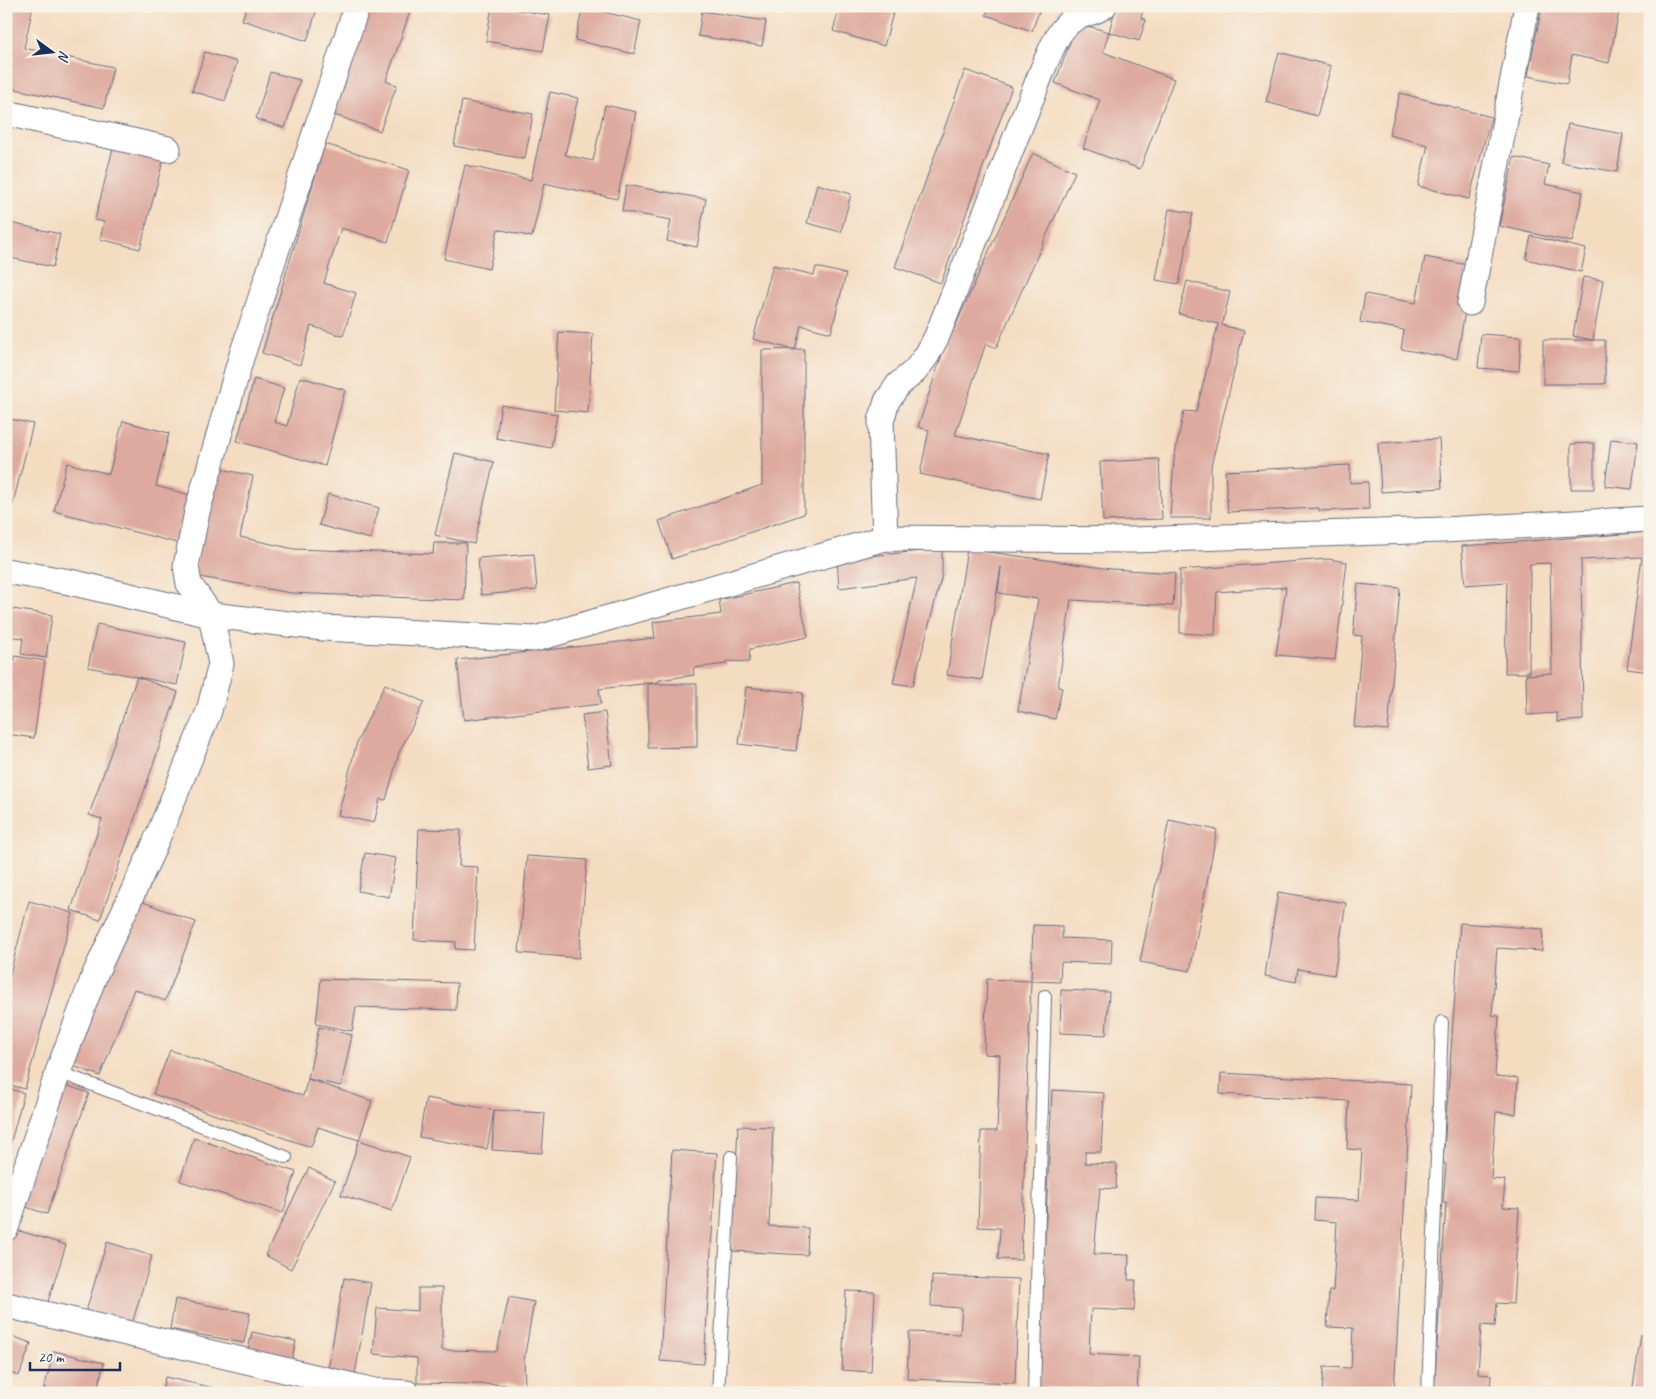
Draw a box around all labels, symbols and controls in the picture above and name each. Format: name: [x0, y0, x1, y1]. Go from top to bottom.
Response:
north arrow: [28, 28, 78, 78]
text: N: [54, 49, 73, 64]
scale bar: [30, 1339, 120, 1371]
text: 20 m: [38, 1348, 65, 1367]

